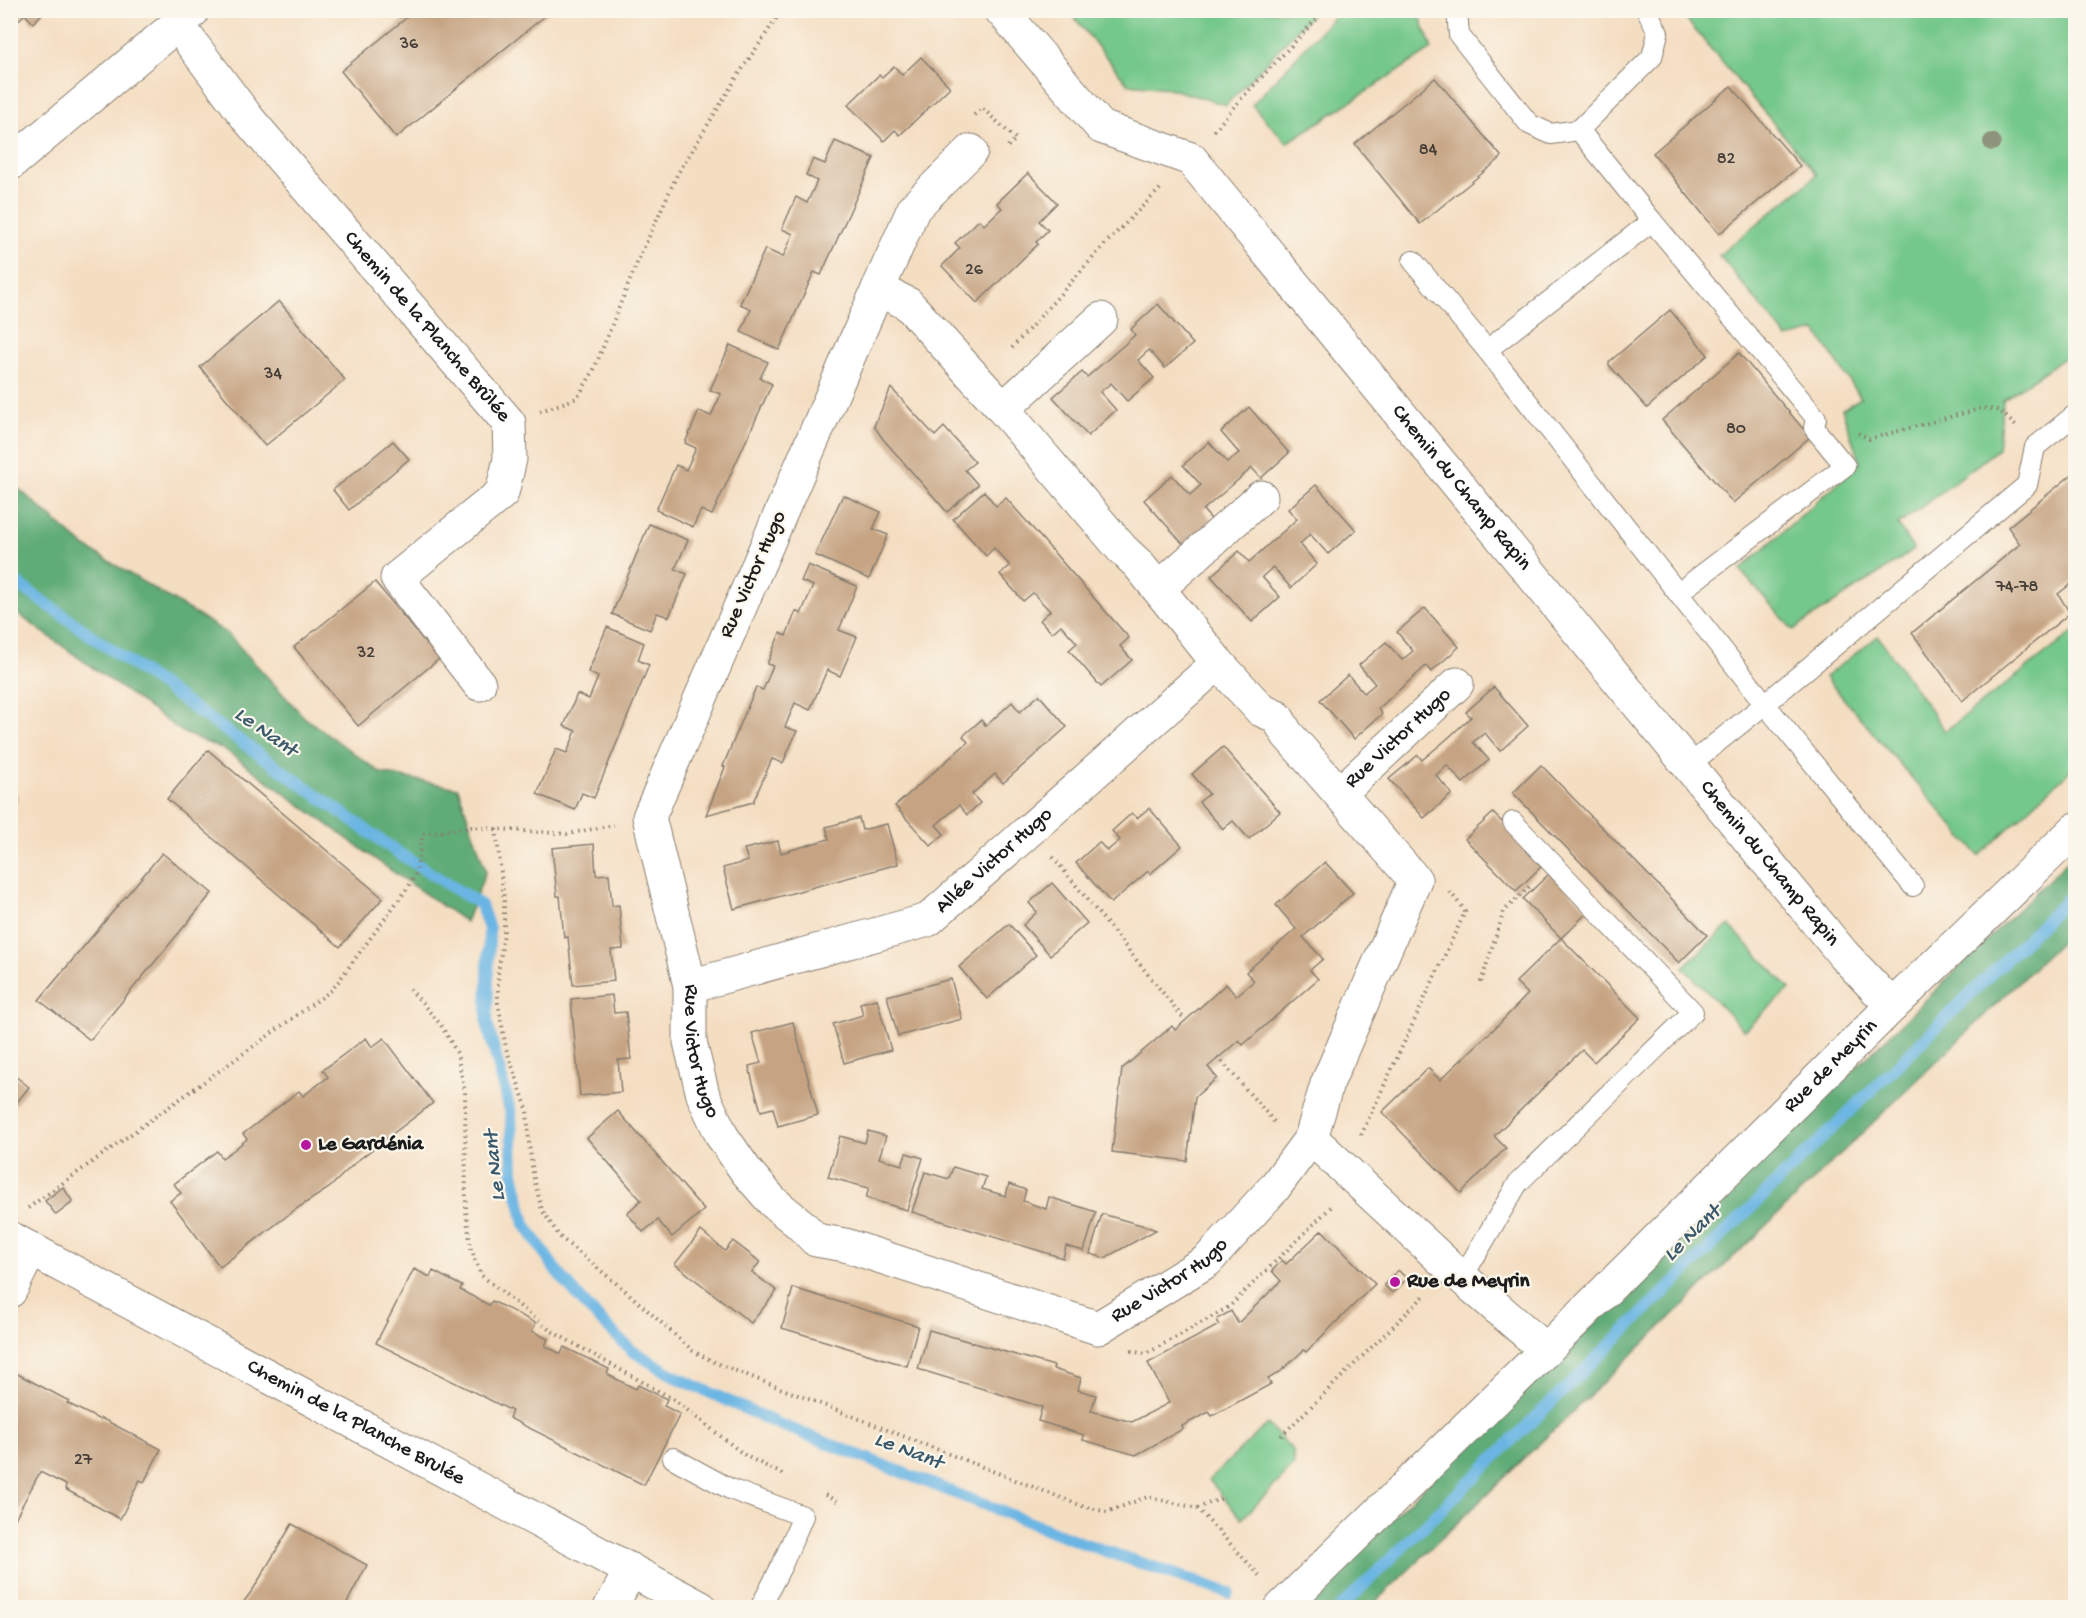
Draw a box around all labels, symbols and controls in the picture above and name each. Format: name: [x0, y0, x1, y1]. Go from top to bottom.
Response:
house number: 36: [399, 34, 419, 55]
house number: 84: [1419, 140, 1438, 161]
house number: 82: [1717, 149, 1736, 170]
street label: Chemin de la Planche Brûlée: [338, 227, 516, 429]
house number: 26: [965, 260, 984, 281]
house number: 34: [263, 364, 282, 385]
street label: Chemin du Champ Rapin: [1385, 400, 1536, 576]
house number: 80: [1726, 419, 1746, 440]
street label: Rue Victor Hugo: [715, 507, 793, 642]
house number: 74-78: [1995, 577, 2039, 598]
house number: 32: [356, 643, 375, 664]
street label: Rue Victor Hugo: [1340, 683, 1457, 794]
water label: Le Nant: [229, 702, 305, 766]
street label: Chemin du Champ Rapin: [1694, 776, 1844, 952]
street label: Allée Victor Hugo: [931, 802, 1058, 920]
street label: Rue Victor Hugo: [678, 984, 725, 1122]
street label: Rue de Meyrin: [1779, 1014, 1883, 1119]
water label: Le Nant: [479, 1126, 513, 1202]
place label: Le Gardénia: [318, 1133, 425, 1158]
marker: Le Gardénia: [299, 1138, 313, 1152]
water label: Le Nant: [1659, 1197, 1730, 1268]
street label: Rue Victor Hugo: [1107, 1233, 1234, 1329]
place label: Rue de Meyrin: [1406, 1270, 1531, 1295]
marker: Rue de Meyrin: [1388, 1275, 1402, 1289]
street label: Chemin de la Planche Brulée: [242, 1354, 470, 1492]
water label: Le Nant: [870, 1427, 949, 1478]
house number: 27: [74, 1450, 93, 1471]

